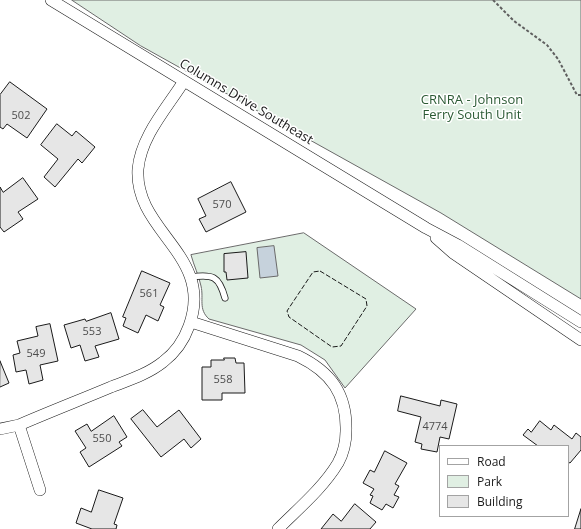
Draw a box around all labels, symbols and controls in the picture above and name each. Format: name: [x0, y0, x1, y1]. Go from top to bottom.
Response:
street label: Columns Drive Southeast: [176, 56, 316, 148]
park label: CRNRA - Johnson Ferry South Unit: [421, 92, 523, 123]
house number: 502: [12, 109, 30, 123]
house number: 570: [213, 198, 231, 212]
house number: 561: [140, 287, 158, 301]
house number: 553: [83, 325, 101, 339]
house number: 549: [27, 347, 45, 361]
house number: 558: [214, 373, 232, 387]
house number: 4774: [422, 420, 448, 434]
house number: 550: [93, 432, 111, 446]
legend: [439, 445, 569, 517]
text: Road: [477, 453, 506, 470]
text: Park: [477, 473, 502, 490]
text: Building: [477, 493, 522, 510]

